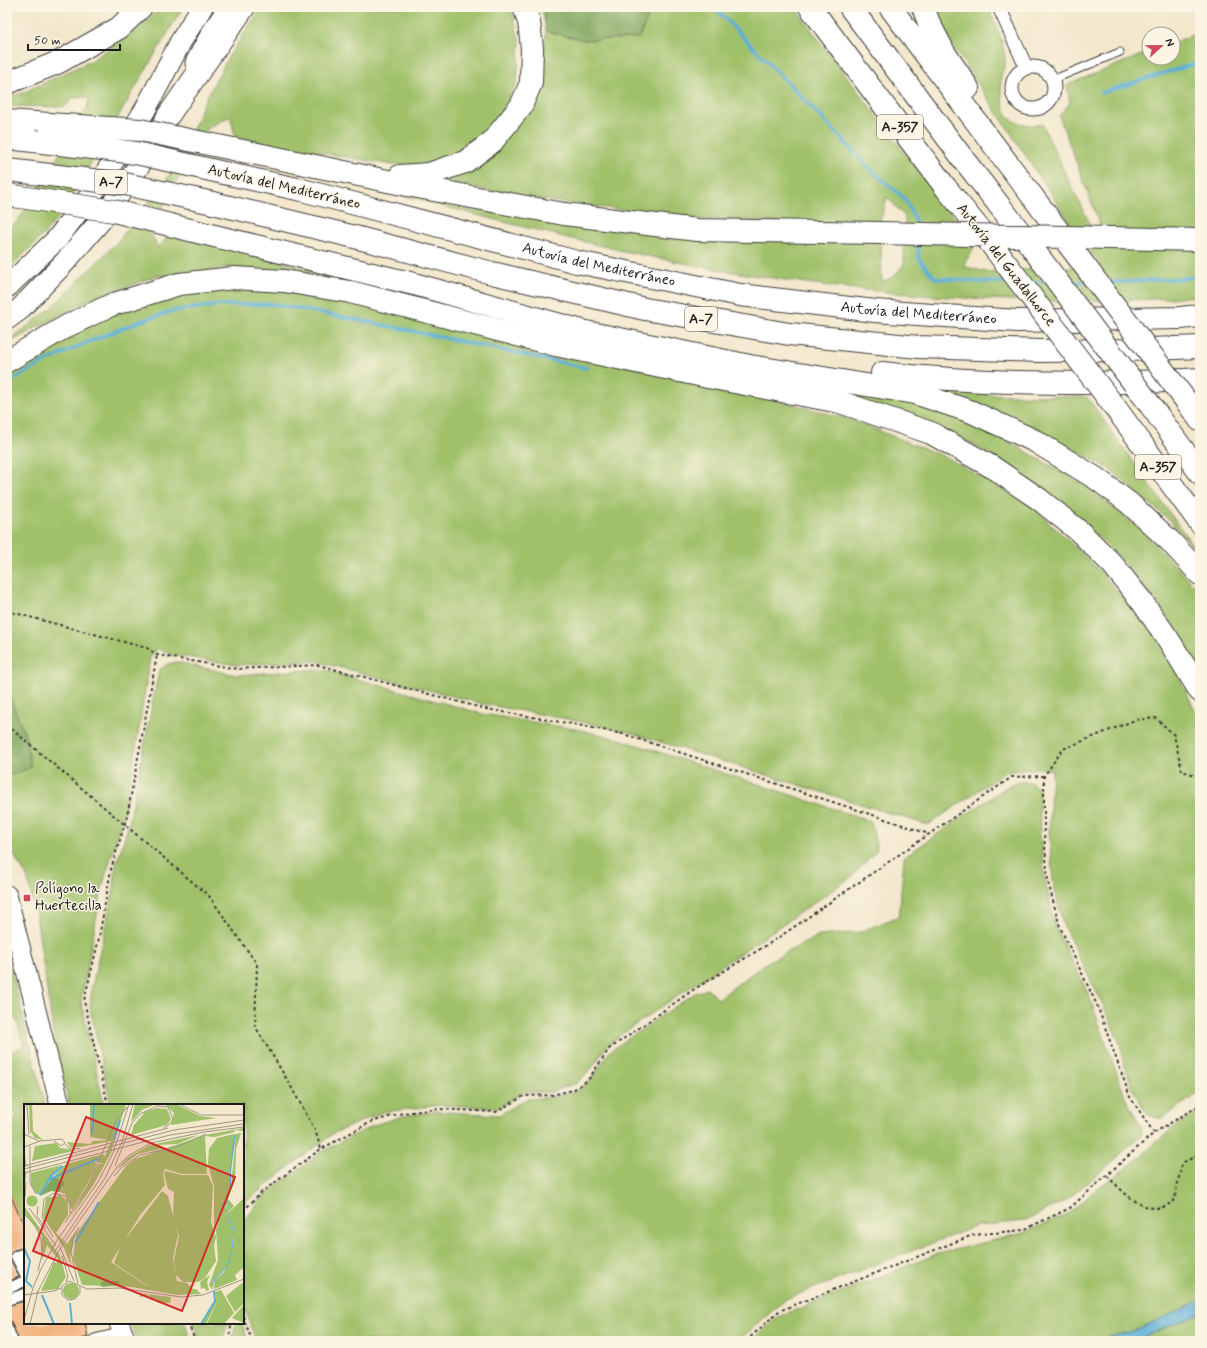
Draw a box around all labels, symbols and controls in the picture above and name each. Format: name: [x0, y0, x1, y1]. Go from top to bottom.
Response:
scale bar: [28, 26, 120, 52]
north arrow: [1141, 26, 1181, 66]
text: 50 m: [34, 33, 61, 49]
text: N: [1161, 37, 1177, 49]
road number: A-357: [877, 115, 923, 139]
street label: Autovía del Mediterráneo: [206, 160, 362, 214]
road number: A-7: [95, 170, 127, 194]
street label: Autovía del Guadalhorce: [952, 199, 1060, 331]
street label: Autovía del Mediterráneo: [520, 238, 677, 292]
street label: Autovía del Mediterráneo: [840, 297, 997, 330]
road number: A-7: [685, 307, 717, 331]
road number: A-357: [1135, 455, 1181, 479]
place label: Polígono la Huertecilla: [35, 879, 102, 916]
marker: Polígono la Huertecilla: [22, 893, 32, 903]
inset map: [24, 1104, 244, 1324]

